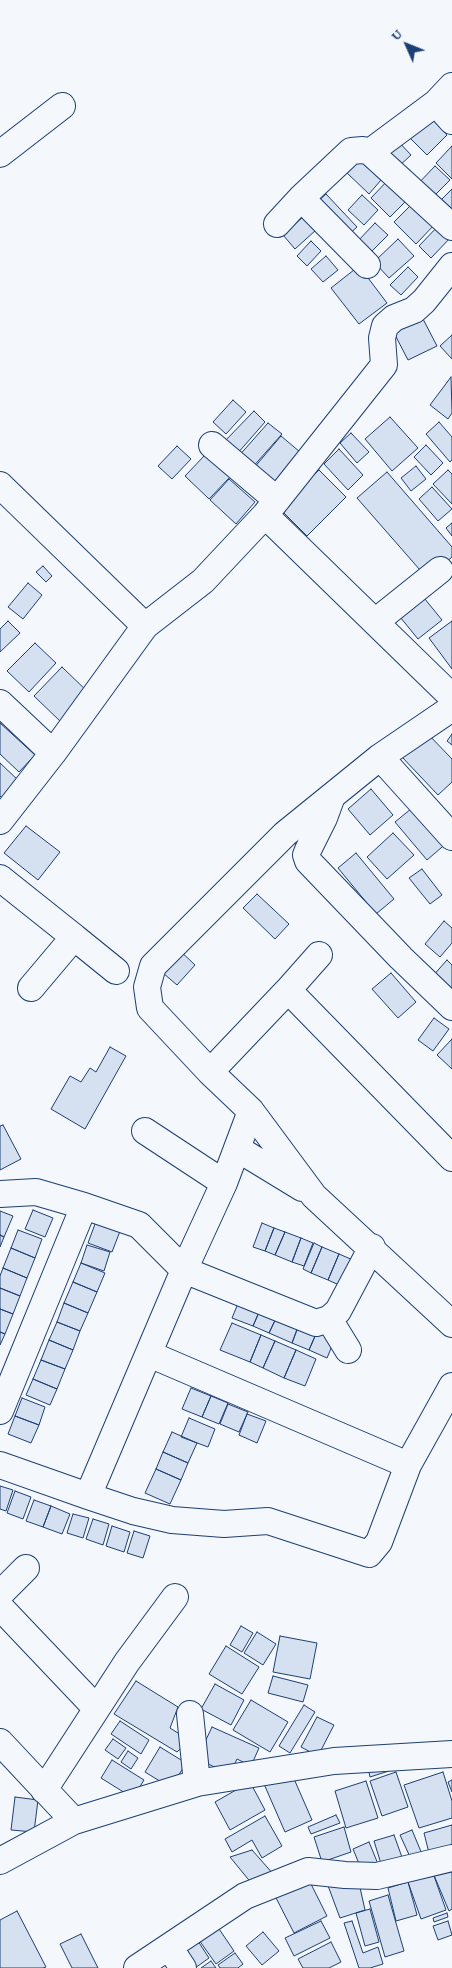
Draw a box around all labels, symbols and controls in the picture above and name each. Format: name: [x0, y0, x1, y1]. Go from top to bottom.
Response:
north arrow: [382, 20, 432, 70]
text: U: [387, 26, 405, 44]

